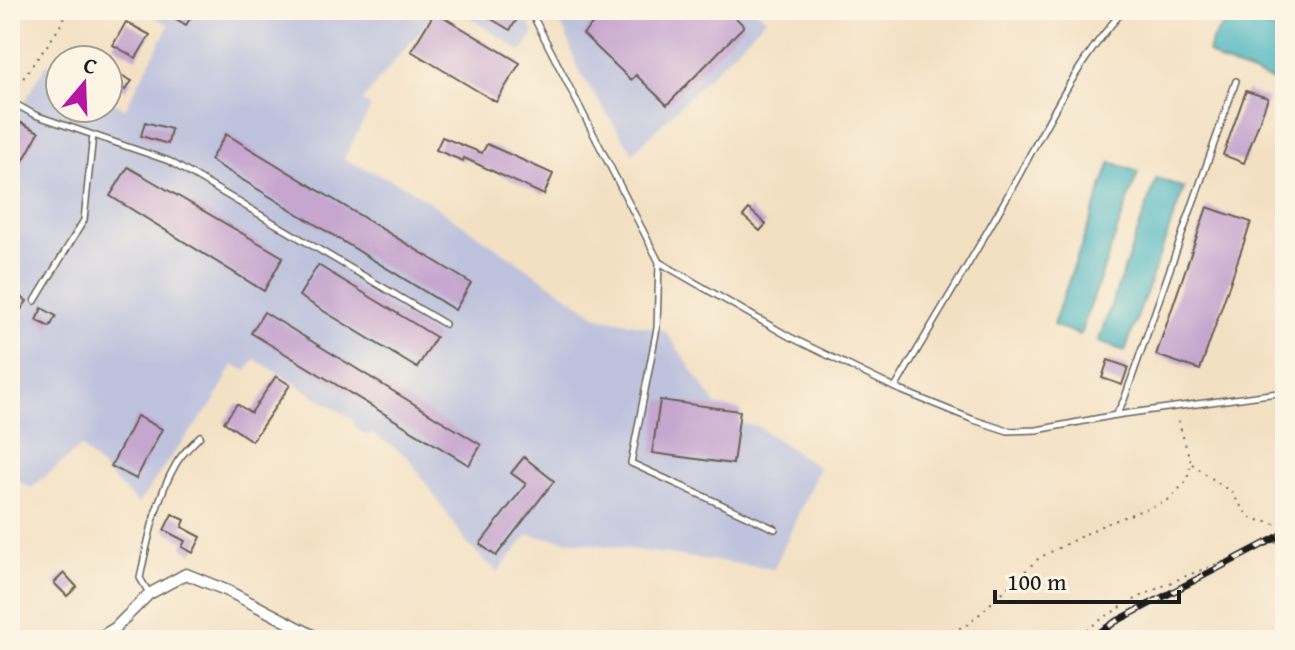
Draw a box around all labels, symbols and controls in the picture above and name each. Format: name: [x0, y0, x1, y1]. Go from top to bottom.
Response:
north arrow: [44, 44, 124, 124]
text: С: [79, 48, 102, 82]
scale bar: [995, 554, 1179, 604]
text: 100 m: [1007, 564, 1067, 599]

